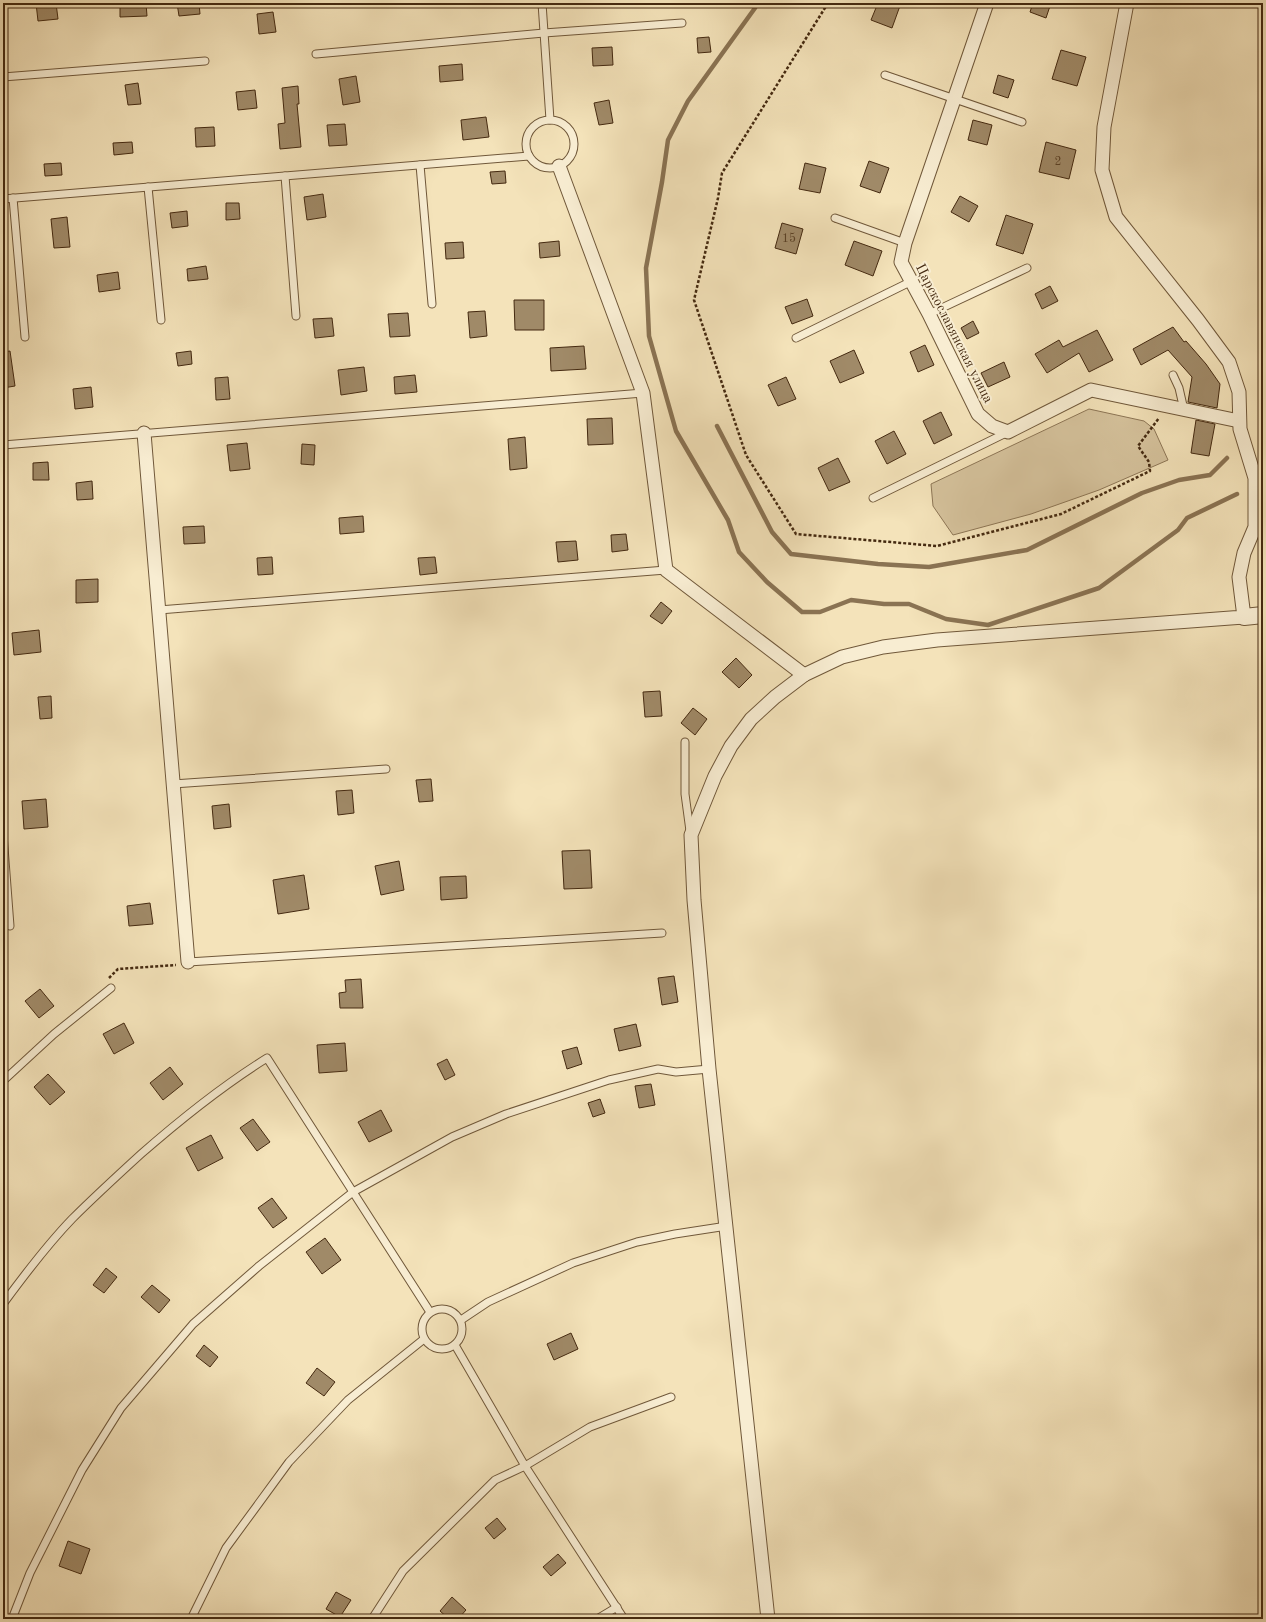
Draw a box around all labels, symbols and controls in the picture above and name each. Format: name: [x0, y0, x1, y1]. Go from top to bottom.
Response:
house number: 2: [1055, 156, 1061, 168]
house number: 15: [782, 232, 796, 245]
street label: Царскославянская улица: [913, 262, 995, 405]

